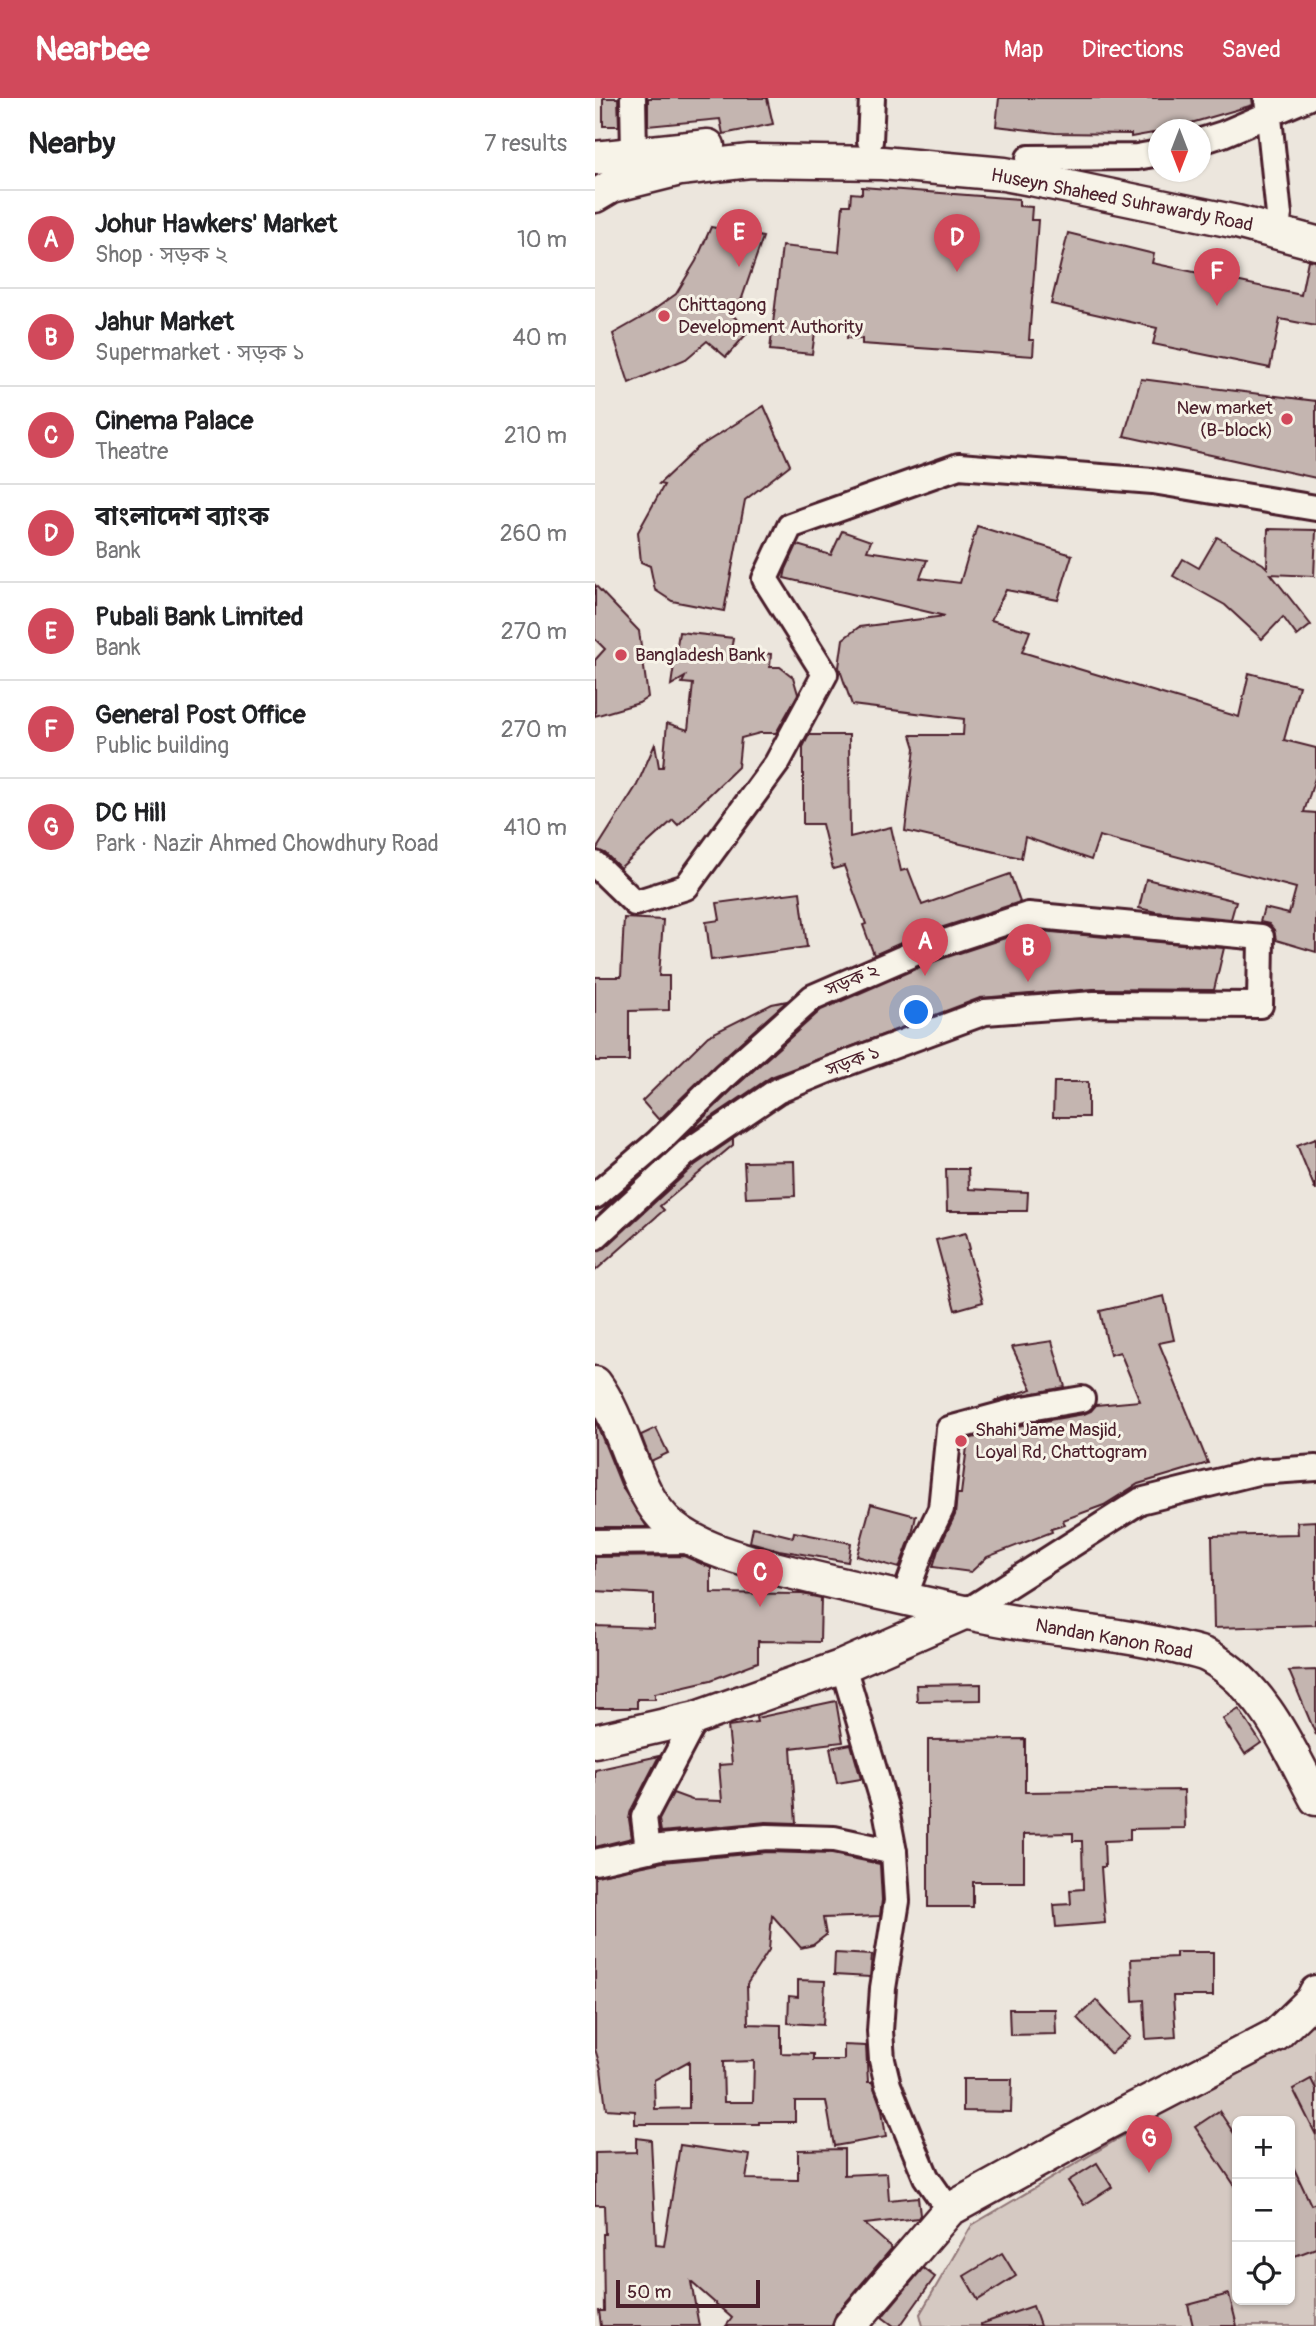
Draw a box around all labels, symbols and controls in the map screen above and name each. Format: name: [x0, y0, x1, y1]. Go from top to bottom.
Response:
text: Nearbee: [35, 29, 149, 70]
text: Map: [1004, 35, 1044, 64]
text: Directions: [1082, 35, 1183, 64]
text: Saved: [1221, 35, 1281, 64]
north arrow: [1148, 119, 1211, 182]
text: Nearby: [28, 125, 115, 162]
text: 7 results: [484, 129, 567, 158]
street label: Huseyn Shaheed Suhrawardy Road: [989, 163, 1255, 237]
text: Johur Hawkers' Market: [95, 208, 337, 240]
pin: E: [716, 209, 762, 267]
pin: D: [934, 214, 980, 272]
text: A: [44, 225, 58, 254]
text: 10 m: [517, 225, 567, 254]
text: Shop · সড়ক ২: [95, 240, 228, 269]
pin: F: [1194, 248, 1240, 306]
place label: Chittagong Development Authority: [678, 293, 863, 339]
text: Jahur Market: [95, 306, 234, 338]
marker: Chittagong Development Authority: [656, 308, 672, 324]
text: B: [44, 323, 58, 352]
text: 40 m: [513, 323, 567, 352]
text: Supermarket · সড়ক ১: [95, 338, 305, 367]
place label: New market (B-block): [1176, 396, 1273, 442]
text: Cinema Palace: [95, 405, 253, 437]
marker: New market (B-block): [1279, 411, 1295, 427]
text: C: [44, 421, 58, 450]
text: 210 m: [504, 421, 567, 450]
text: Theatre: [95, 437, 168, 466]
text: বাংলাদেশ ব্যাংক: [95, 501, 269, 533]
text: D: [44, 519, 58, 548]
text: 260 m: [500, 519, 567, 548]
text: Bank: [95, 536, 141, 565]
text: Pubali Bank Limited: [95, 601, 303, 633]
text: E: [45, 617, 57, 646]
text: 270 m: [501, 617, 567, 646]
text: Bank: [95, 633, 141, 662]
place label: Bangladesh Bank: [635, 643, 766, 667]
marker: Bangladesh Bank: [613, 647, 629, 663]
text: General Post Office: [95, 699, 306, 731]
text: F: [44, 715, 58, 744]
text: 270 m: [501, 715, 567, 744]
text: Public building: [95, 731, 229, 760]
text: DC Hill: [95, 797, 166, 829]
text: G: [43, 813, 59, 842]
text: 410 m: [504, 813, 567, 842]
text: Park · Nazir Ahmed Chowdhury Road: [95, 829, 439, 858]
pin: A: [902, 918, 948, 976]
pin: B: [1005, 924, 1051, 982]
street label: সড়ক ২: [821, 958, 882, 1002]
your location: [899, 995, 933, 1029]
street label: সড়ক ১: [822, 1040, 883, 1083]
place label: Shahi Jame Masjid, Loyal Rd, Chattogram: [975, 1418, 1147, 1464]
marker: Shahi Jame Masjid, Loyal Rd, Chattogram: [953, 1433, 969, 1449]
pin: C: [737, 1549, 783, 1607]
street label: Nandan Kanon Road: [1033, 1613, 1195, 1665]
pin: G: [1126, 2115, 1172, 2173]
map controls: [1232, 2116, 1295, 2305]
button: +: [1232, 2116, 1295, 2179]
button: −: [1232, 2179, 1295, 2242]
button: locate: [1232, 2242, 1295, 2305]
scale bar: [616, 2277, 759, 2309]
text: 50 m: [627, 2280, 671, 2304]

